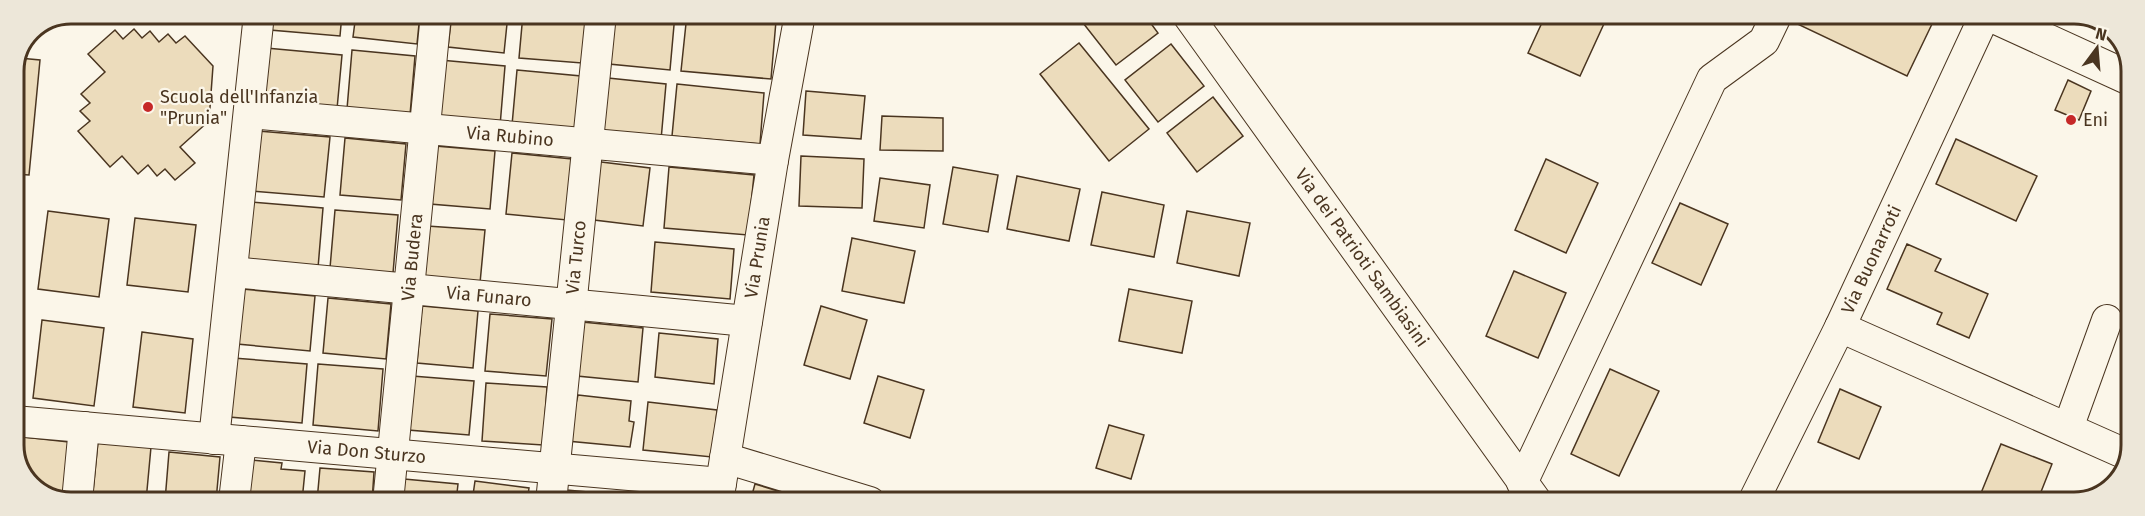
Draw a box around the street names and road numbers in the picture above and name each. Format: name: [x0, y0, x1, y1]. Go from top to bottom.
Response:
street label: Via Rubino: [465, 122, 555, 151]
street label: Via dei Patrioti Sambiasini: [1290, 164, 1433, 351]
street label: Via Buonarroti: [1837, 201, 1906, 317]
street label: Via Budera: [397, 212, 427, 302]
street label: Via Prunia: [740, 215, 775, 300]
street label: Via Turco: [561, 219, 591, 295]
street label: Via Funaro: [445, 281, 533, 311]
street label: Via Don Sturzo: [306, 436, 427, 468]

